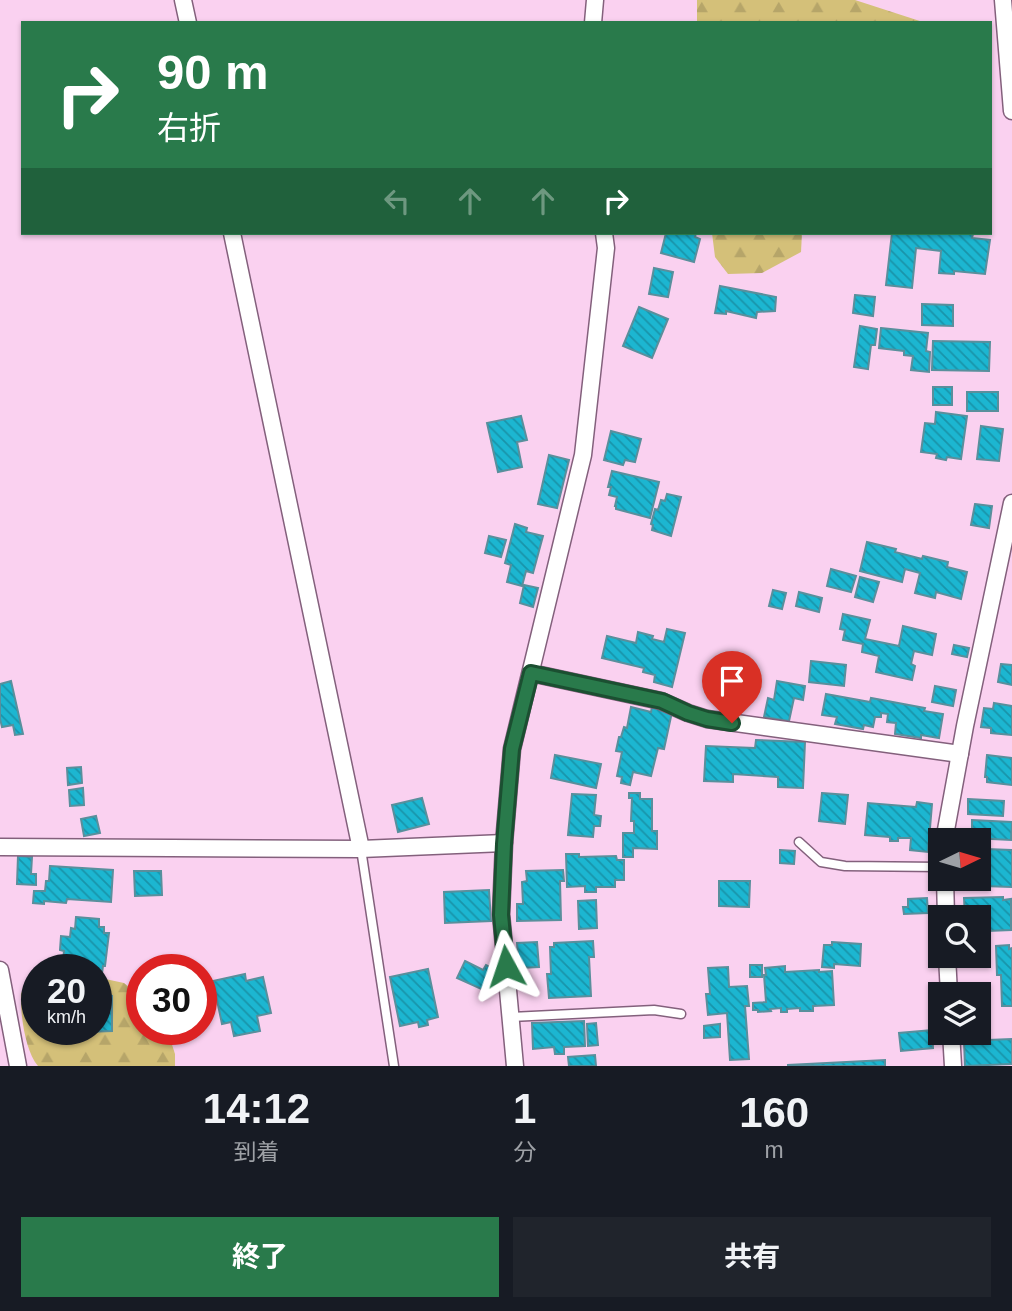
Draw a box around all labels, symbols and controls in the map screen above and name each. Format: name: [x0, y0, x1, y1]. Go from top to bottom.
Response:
text: 90 m: [157, 45, 269, 99]
icon: right: [42, 49, 133, 140]
text: 右折: [157, 110, 221, 146]
icon: left: [378, 182, 416, 220]
icon: ahead: [451, 182, 489, 220]
icon: ahead: [524, 182, 562, 220]
icon: right: [597, 182, 635, 220]
pin: [702, 651, 762, 723]
icon: arrive: [713, 662, 751, 700]
north arrow: [928, 828, 990, 891]
map controls: [928, 828, 991, 1045]
button: search: [928, 905, 991, 968]
position arrow: [469, 929, 543, 1003]
speed limit sign: 30: [126, 954, 217, 1045]
text: 20: [47, 971, 86, 1010]
button: layers: [928, 982, 991, 1045]
text: km/h: [47, 1007, 86, 1027]
text: 14:12: [203, 1085, 310, 1132]
text: 1: [513, 1085, 536, 1132]
text: 160: [739, 1089, 809, 1136]
text: m: [765, 1137, 784, 1163]
text: 到着: [233, 1139, 279, 1165]
text: 分: [513, 1139, 536, 1165]
button: 終了: [21, 1217, 499, 1297]
button: 共有: [513, 1217, 991, 1297]

